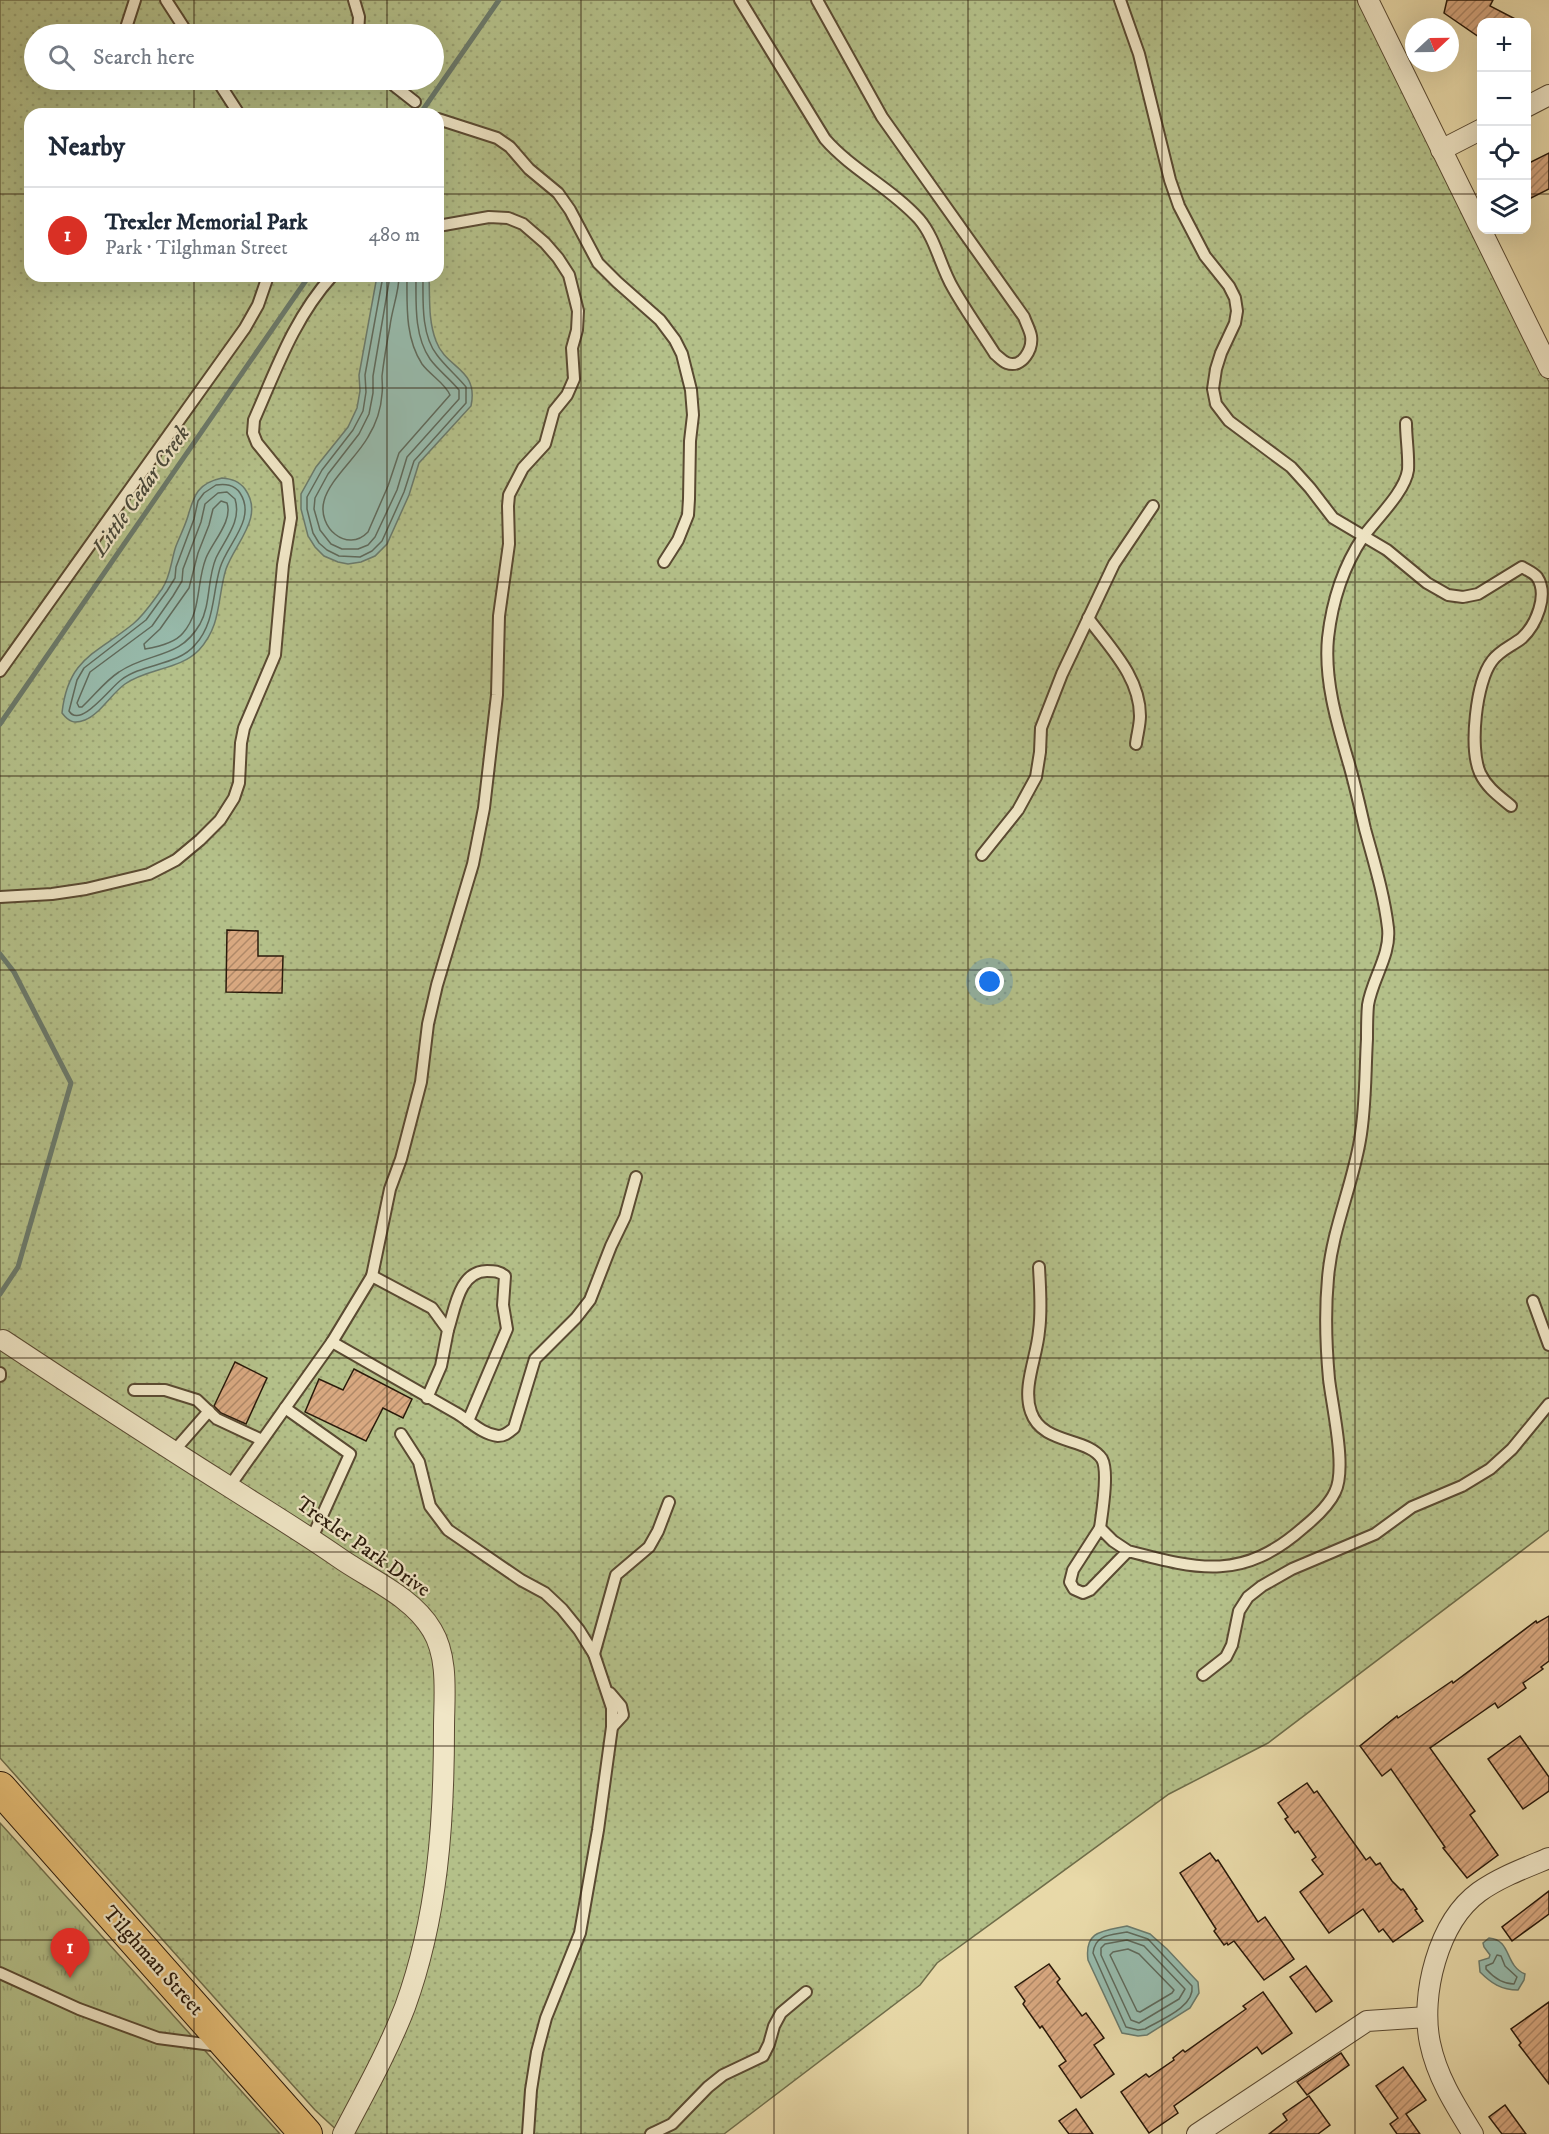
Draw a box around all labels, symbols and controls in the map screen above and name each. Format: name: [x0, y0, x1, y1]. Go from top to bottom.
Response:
north arrow: [1405, 18, 1459, 72]
map controls: [1477, 18, 1531, 234]
button: +: [1477, 18, 1531, 72]
search box: [24, 24, 444, 90]
icon: search: [45, 41, 78, 74]
text: Search here: [93, 44, 195, 71]
button: −: [1477, 72, 1531, 126]
button: locate: [1477, 126, 1531, 180]
text: Nearby: [48, 131, 125, 164]
button: layers: [1477, 180, 1531, 234]
text: Trexler Memorial Park: [105, 209, 308, 236]
text: 1: [64, 223, 71, 248]
text: 480 m: [368, 223, 420, 248]
text: Park · Tilghman Street: [105, 236, 288, 261]
water label: Little Cedar Creek: [85, 420, 196, 563]
your location: [975, 967, 1004, 996]
street label: Trexler Park Drive: [291, 1491, 436, 1603]
street label: Tilghman Street: [97, 1901, 209, 2021]
pin: 1: [50, 1928, 90, 1978]

